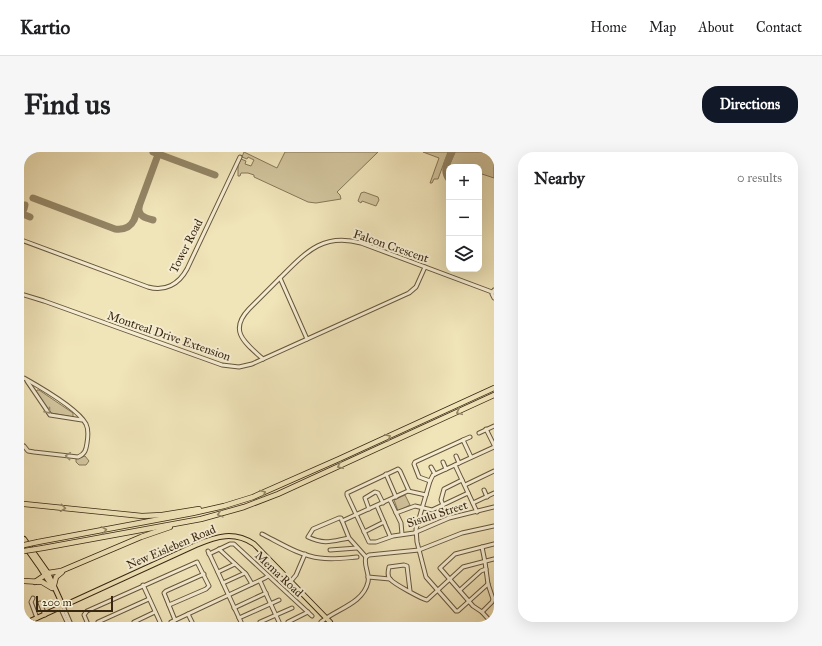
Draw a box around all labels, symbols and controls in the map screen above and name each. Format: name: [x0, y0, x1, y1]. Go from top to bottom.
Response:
text: Kartio: [20, 16, 70, 39]
text: Home: [590, 19, 627, 36]
text: Map: [649, 19, 676, 36]
text: About: [698, 19, 734, 36]
text: Contact: [756, 19, 802, 36]
button: Directions: [702, 86, 798, 123]
text: Find us: [24, 87, 110, 122]
map controls: [446, 164, 482, 272]
button: +: [446, 164, 482, 200]
text: Nearby: [534, 168, 585, 189]
text: 0 results: [737, 170, 782, 186]
button: −: [446, 200, 482, 236]
street label: Tower Road: [166, 217, 206, 275]
street label: Falcon Crescent: [351, 227, 431, 266]
button: layers: [446, 236, 482, 272]
street label: Montreal Drive Extension: [105, 308, 233, 364]
one-way arrow: [43, 406, 50, 413]
one-way arrow: [455, 407, 462, 415]
one-way arrow: [383, 434, 391, 442]
one-way arrow: [65, 452, 71, 461]
one-way arrow: [337, 461, 345, 469]
one-way arrow: [260, 489, 267, 497]
street label: Sisulu Street: [405, 497, 470, 530]
one-way arrow: [60, 504, 66, 513]
one-way arrow: [217, 510, 223, 518]
street label: New Eisleben Road: [124, 522, 218, 572]
one-way arrow: [101, 526, 107, 535]
street label: Mema Road: [252, 548, 306, 600]
scale bar: [36, 594, 113, 613]
text: 200 m: [42, 596, 72, 609]

